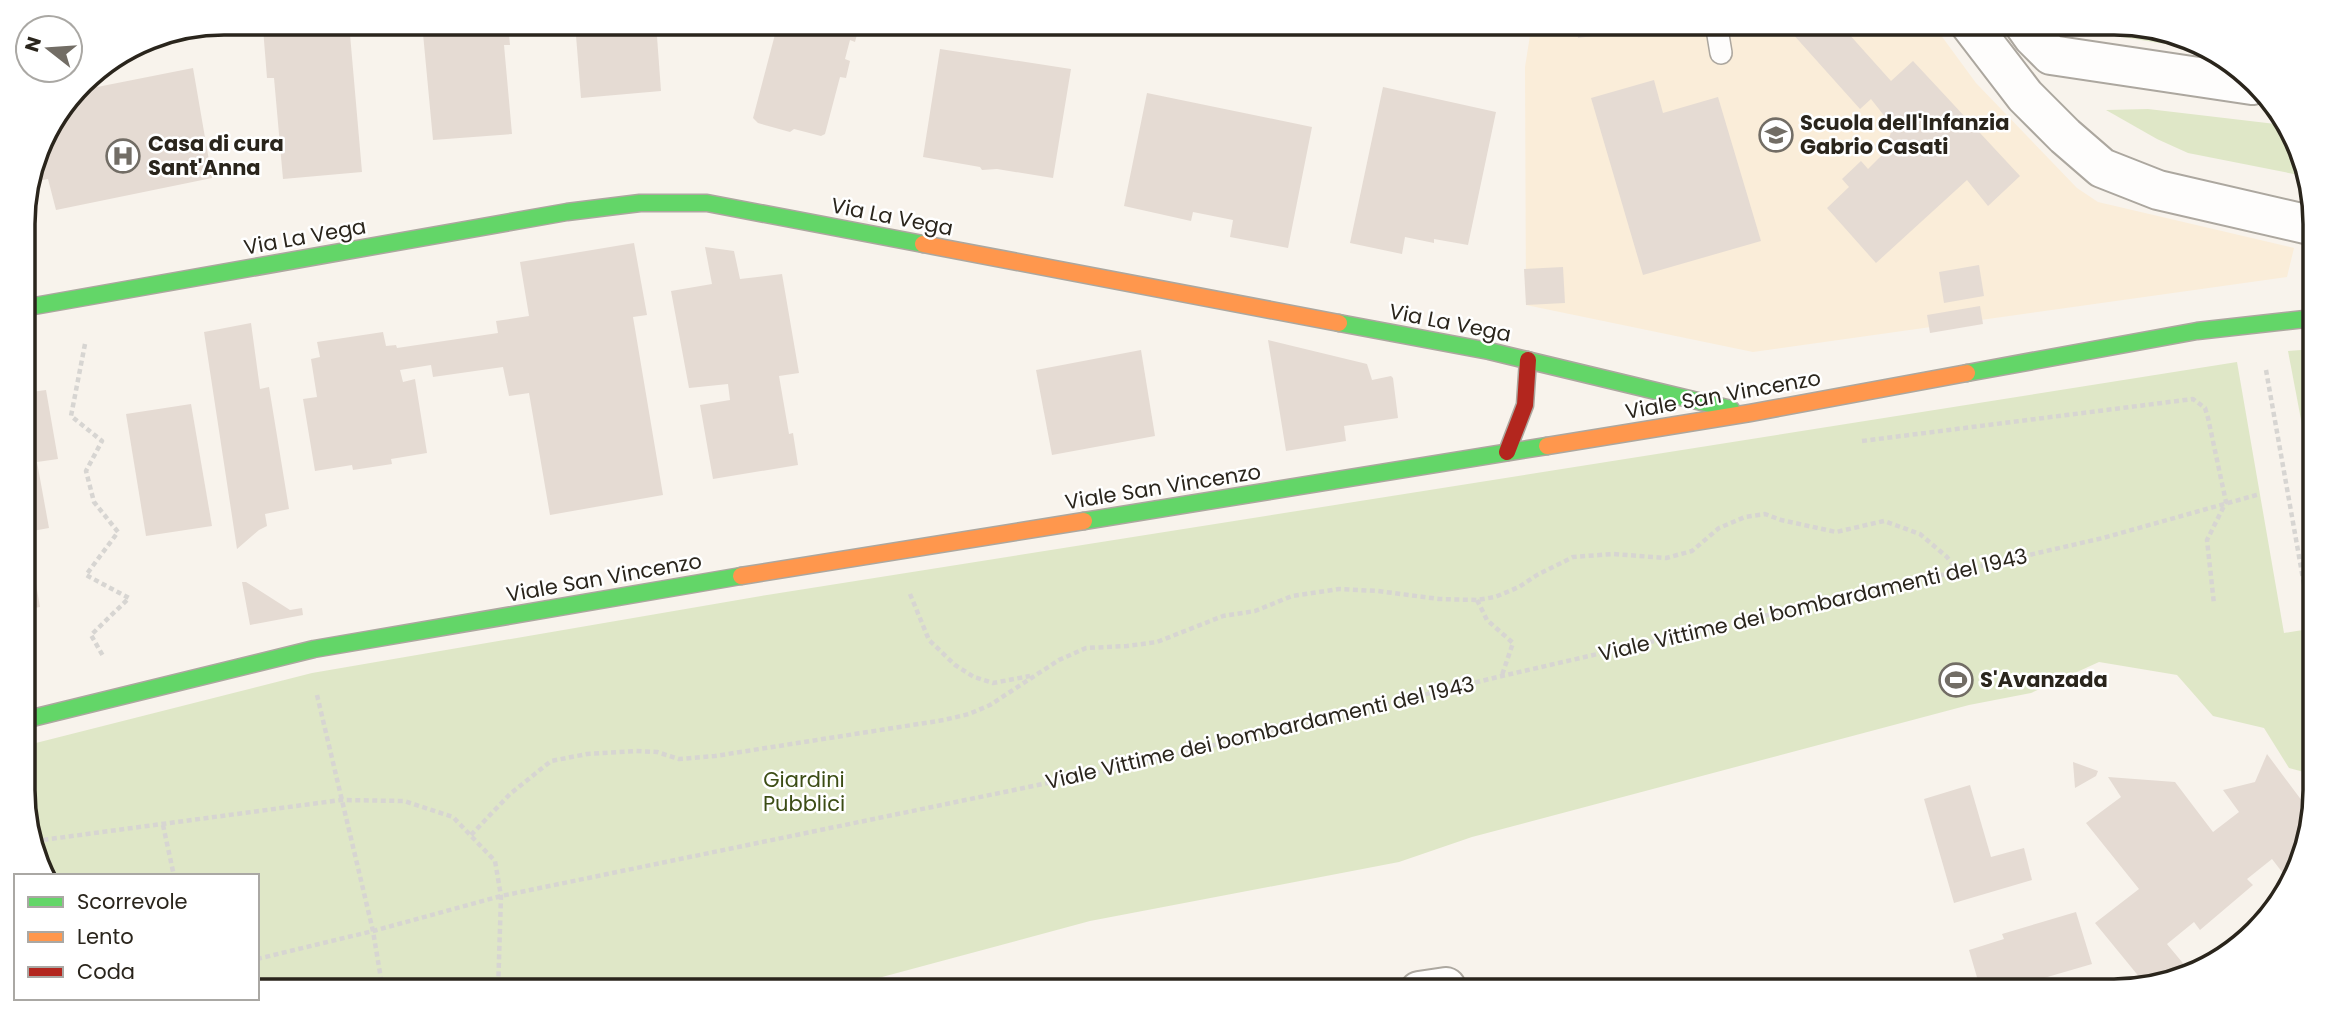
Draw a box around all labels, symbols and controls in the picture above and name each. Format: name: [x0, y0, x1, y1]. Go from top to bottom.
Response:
north arrow: [14, 14, 84, 84]
text: N: [18, 33, 48, 55]
place label: Scuola dell'Infanzia Gabrio Casati: [1800, 108, 2009, 161]
school or university icon: Scuola dell'Infanzia Gabrio Casati: [1757, 116, 1795, 154]
place label: Casa di cura Sant'Anna: [148, 129, 284, 182]
hospital icon: Casa di cura Sant'Anna: [104, 137, 142, 175]
street label: Via La Vega: [829, 190, 956, 243]
street label: Via La Vega: [242, 211, 368, 262]
street label: Via La Vega: [1387, 296, 1514, 349]
street label: Viale San Vincenzo: [1623, 363, 1823, 426]
street label: Viale San Vincenzo: [1063, 457, 1263, 516]
street label: Viale Vittime dei bombardamenti del 1943: [1596, 541, 2030, 668]
street label: Viale San Vincenzo: [504, 546, 704, 609]
sports icon: S'Avanzada: [1937, 661, 1975, 699]
place label: S'Avanzada: [1980, 665, 2108, 694]
street label: Viale Vittime dei bombardamenti del 1943: [1043, 669, 1477, 796]
park label: Giardini Pubblici: [763, 765, 845, 818]
legend: [14, 874, 259, 1000]
text: Scorrevole: [77, 887, 188, 916]
text: Lento: [77, 922, 134, 951]
text: Coda: [77, 957, 135, 986]

